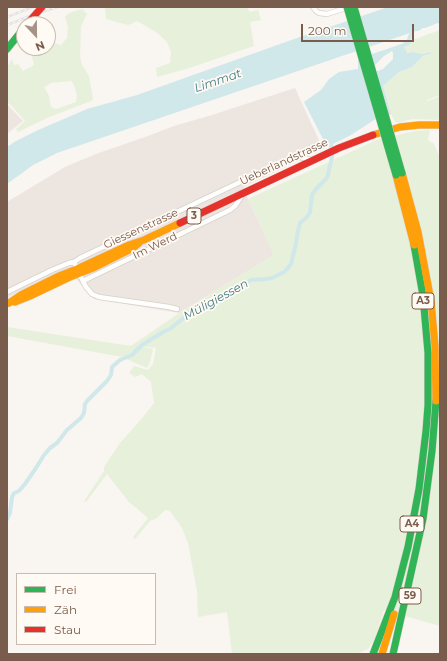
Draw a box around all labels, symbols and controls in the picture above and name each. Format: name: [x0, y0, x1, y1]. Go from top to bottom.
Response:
north arrow: [16, 16, 56, 56]
scale bar: [303, 16, 416, 42]
text: 200 m: [308, 23, 347, 38]
text: N: [33, 38, 47, 54]
water label: Limmat: [193, 66, 243, 96]
street label: Ueberlandstrasse: [238, 136, 330, 188]
street label: Giessenstrasse: [102, 206, 180, 252]
road number: 3: [187, 208, 201, 224]
street label: Im Werd: [131, 230, 179, 262]
water label: Müligiessen: [181, 276, 251, 324]
road number: A3: [412, 293, 434, 309]
road number: A4: [400, 516, 424, 532]
legend: [16, 573, 156, 645]
text: Frei: [54, 582, 77, 597]
road number: 59: [399, 588, 421, 604]
text: Zäh: [54, 602, 77, 617]
text: Stau: [54, 622, 81, 637]

